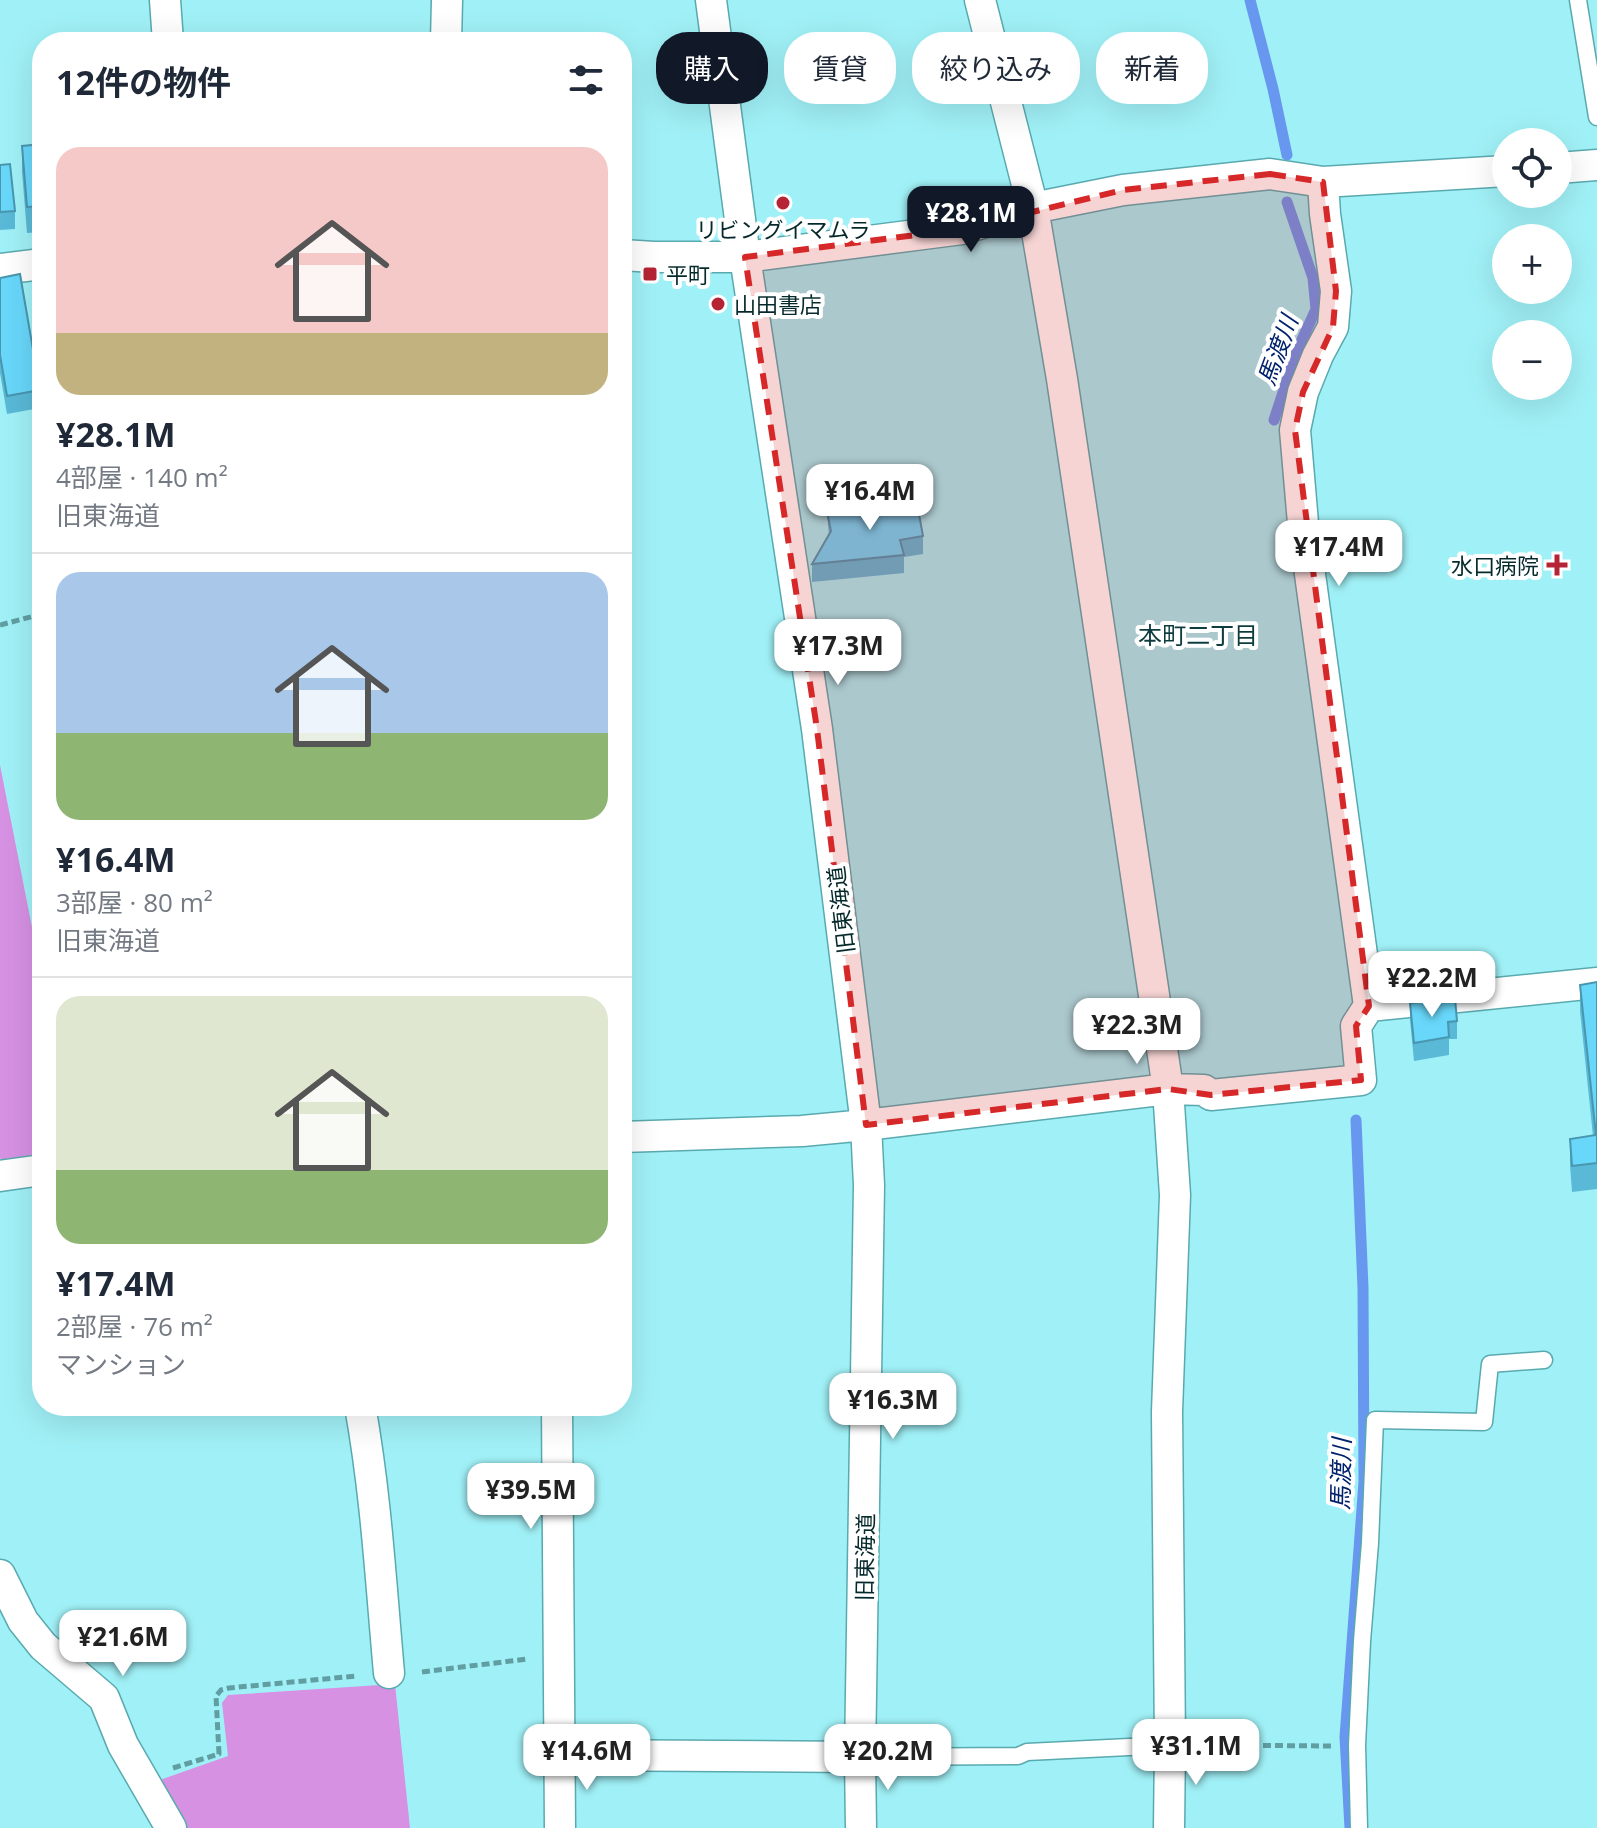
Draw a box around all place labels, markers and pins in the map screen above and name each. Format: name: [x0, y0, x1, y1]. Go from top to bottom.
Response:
pin: ¥28.1M: [906, 186, 1036, 254]
marker: リビングイマムラ: [774, 194, 792, 212]
place label: リビングイマムラ: [696, 214, 870, 244]
place label: 平町: [666, 259, 710, 289]
marker: 平町: [641, 265, 659, 283]
place label: 山田書店: [734, 289, 822, 319]
marker: 山田書店: [709, 295, 727, 313]
pin: ¥16.4M: [805, 464, 935, 532]
pin: ¥17.4M: [1274, 520, 1404, 588]
place label: 水口病院: [1451, 550, 1539, 580]
marker: 水口病院: [1546, 554, 1568, 576]
pin: ¥17.3M: [773, 619, 903, 687]
pin: ¥22.2M: [1367, 951, 1497, 1019]
pin: ¥22.3M: [1072, 998, 1202, 1066]
pin: ¥16.3M: [828, 1373, 958, 1441]
pin: ¥39.5M: [466, 1463, 596, 1531]
pin: ¥21.6M: [58, 1610, 188, 1678]
pin: ¥31.1M: [1131, 1719, 1261, 1787]
pin: ¥14.6M: [522, 1724, 652, 1792]
pin: ¥20.2M: [823, 1724, 953, 1792]

